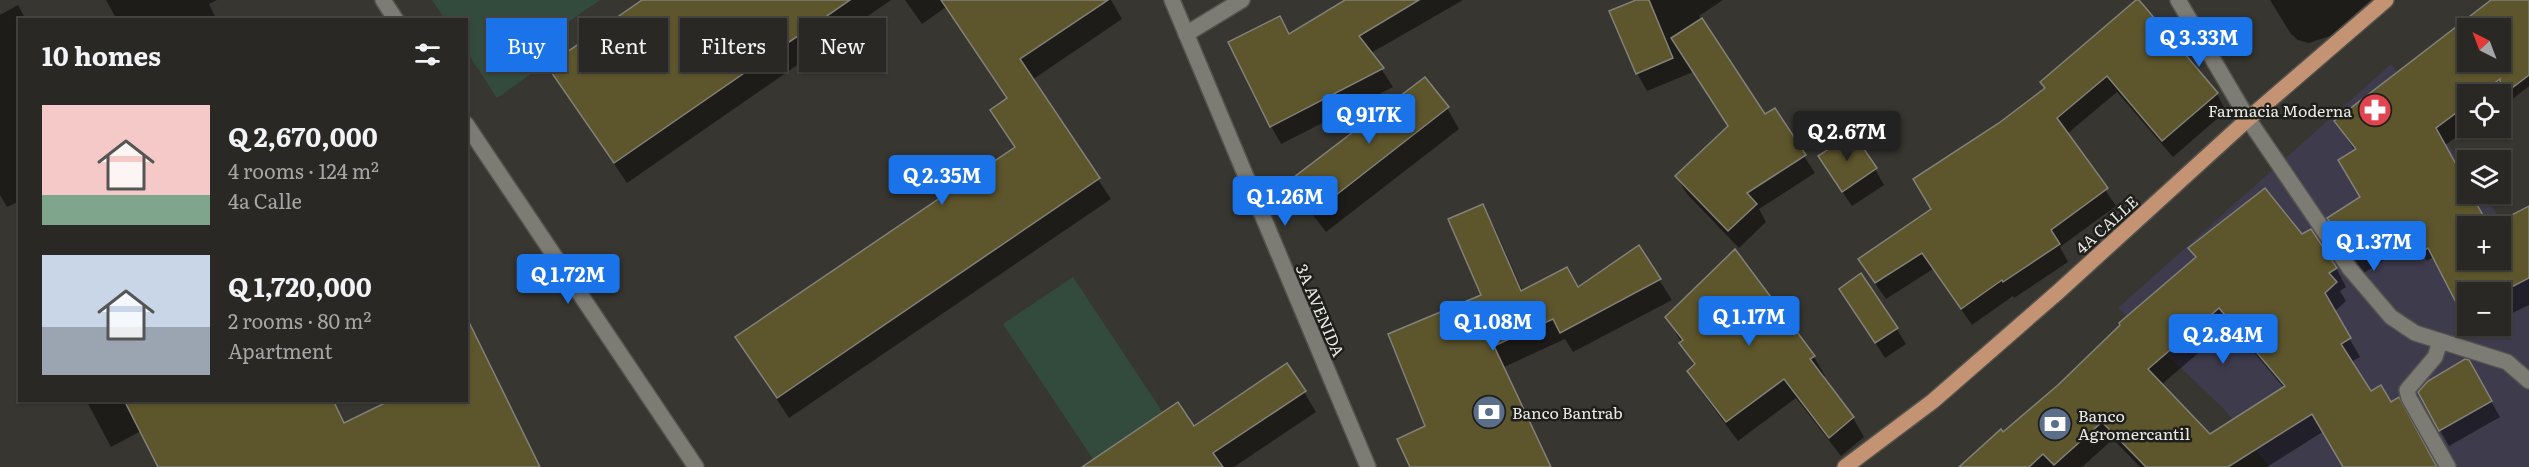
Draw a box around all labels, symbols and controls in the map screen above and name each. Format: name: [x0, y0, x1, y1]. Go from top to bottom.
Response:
pin: Q 3.33M: [2144, 17, 2254, 68]
chip: Buy: [486, 18, 567, 72]
chip: Rent: [579, 18, 668, 72]
chip: Filters: [680, 18, 787, 72]
chip: New: [799, 18, 886, 72]
north arrow: [2457, 18, 2511, 72]
map controls: [2457, 18, 2511, 336]
text: Q 3.33M: [2159, 21, 2239, 51]
text: 10 homes: [42, 35, 161, 74]
icon: filters: [411, 38, 444, 71]
button: locate: [2457, 84, 2511, 138]
pharmacy icon: Farmacia Moderna: [2357, 92, 2393, 128]
pin: Q 917K: [1320, 94, 1418, 145]
text: Q 917K: [1336, 98, 1402, 128]
place label: Farmacia Moderna: [2208, 98, 2352, 122]
pin: Q 2.67M: [1792, 111, 1902, 162]
text: Q 2.67M: [1807, 115, 1887, 145]
text: Q 2,670,000: [228, 116, 378, 155]
icon: home: [90, 129, 162, 201]
button: layers: [2457, 150, 2511, 204]
text: 4 rooms · 124 m²: [228, 155, 379, 185]
pin: Q 2.35M: [887, 155, 997, 206]
text: Q 2.35M: [903, 159, 981, 189]
pin: Q 1.26M: [1230, 176, 1340, 227]
text: Q 1.26M: [1247, 180, 1323, 210]
text: 4a Calle: [228, 185, 302, 215]
street label: 4A CALLE: [2069, 189, 2143, 259]
button: +: [2457, 216, 2511, 270]
pin: Q 1.37M: [2319, 221, 2429, 272]
text: Q 1.37M: [2336, 225, 2412, 255]
pin: Q 1.72M: [513, 254, 623, 305]
text: Q 1.72M: [531, 258, 605, 288]
street label: 3A AVENIDA: [1291, 260, 1351, 360]
text: Q 1,720,000: [228, 266, 372, 305]
icon: home: [90, 279, 162, 351]
button: −: [2457, 282, 2511, 336]
pin: Q 1.17M: [1694, 296, 1804, 347]
text: Q 1.17M: [1713, 300, 1785, 330]
pin: Q 1.08M: [1438, 301, 1548, 352]
text: 2 rooms · 80 m²: [228, 305, 371, 335]
text: Q 1.08M: [1454, 305, 1532, 335]
pin: Q 2.84M: [2168, 314, 2278, 365]
text: Q 2.84M: [2183, 318, 2263, 348]
text: Apartment: [228, 335, 333, 365]
bank icon: Banco Bantrab: [1471, 394, 1507, 430]
place label: Banco Bantrab: [1512, 400, 1623, 424]
place label: Banco Agromercantil: [2078, 403, 2190, 445]
bank icon: Banco Agromercantil: [2037, 406, 2073, 442]

